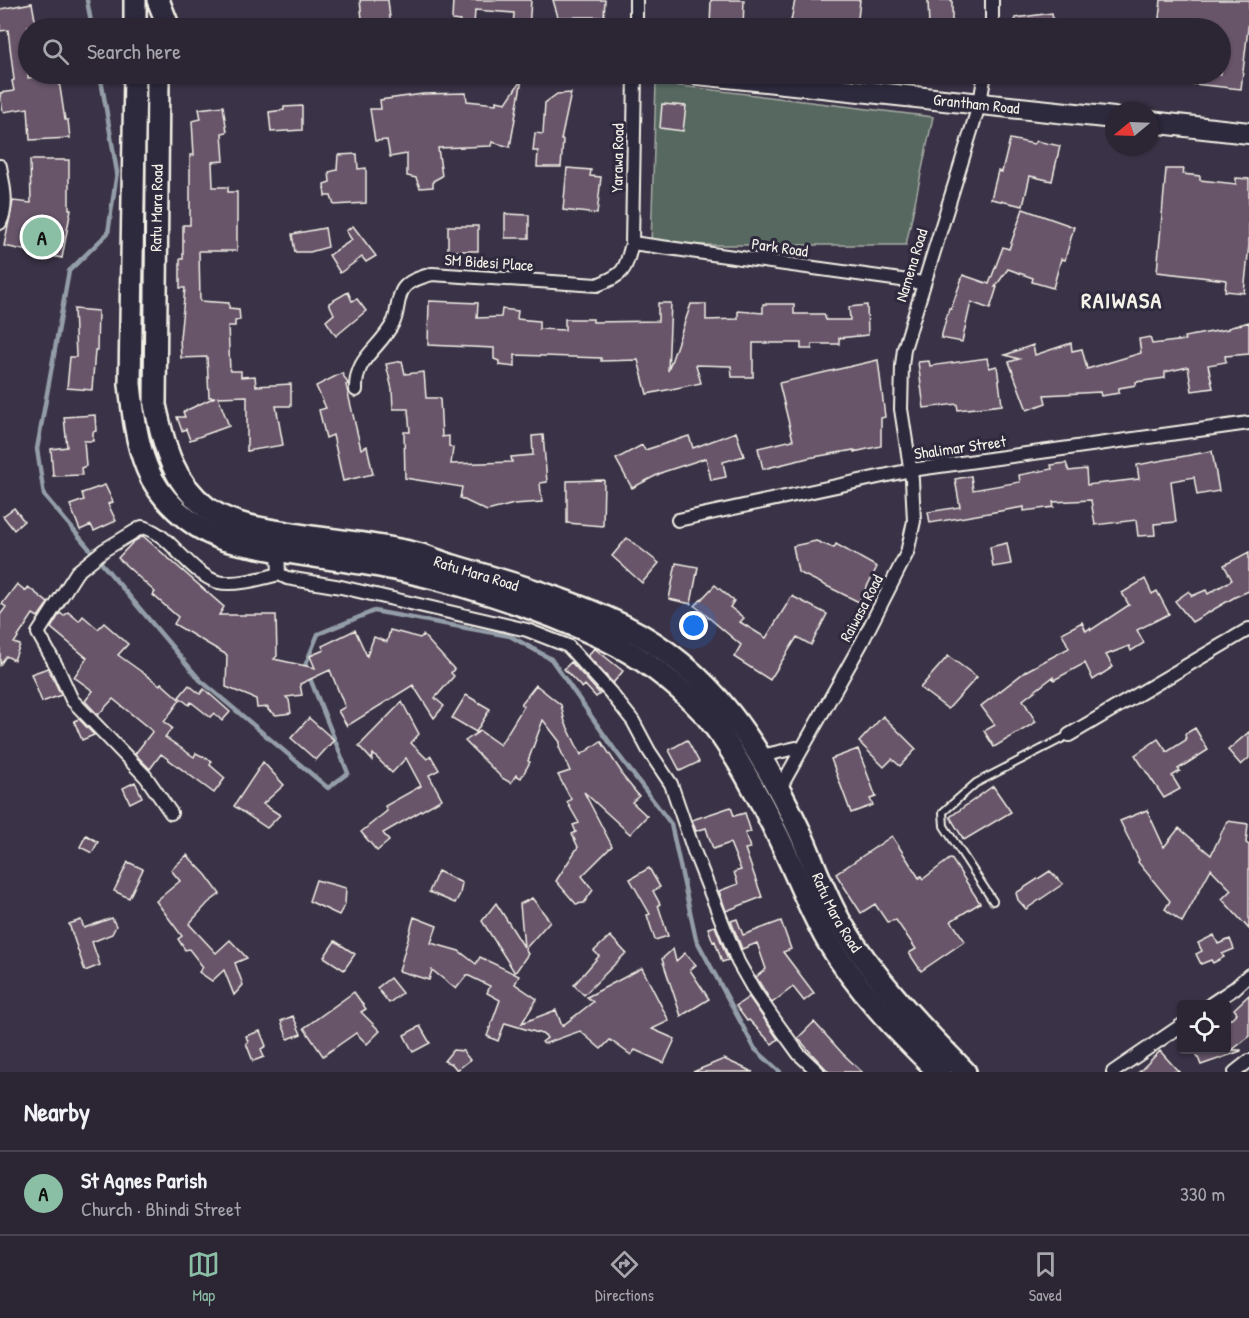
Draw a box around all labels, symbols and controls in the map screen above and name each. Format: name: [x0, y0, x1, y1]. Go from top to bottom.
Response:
search box: [18, 18, 1231, 84]
icon: search: [39, 35, 72, 68]
text: Search here: [87, 36, 181, 66]
street label: Grantham Road: [932, 88, 1021, 119]
north arrow: [1105, 102, 1159, 156]
street label: Yarawa Road: [605, 123, 629, 193]
street label: Ratu Mara Road: [144, 164, 168, 252]
pin: A: [22, 214, 62, 260]
street label: Namena Road: [889, 226, 933, 304]
street label: Park Road: [750, 232, 810, 262]
street label: SM Bidesi Place: [444, 248, 535, 276]
district label: RAIWASA: [1081, 285, 1163, 315]
street label: Shalimar Street: [913, 430, 1008, 464]
street label: Ratu Mara Road: [431, 549, 522, 596]
street label: Raiwasa Road: [834, 571, 888, 645]
your location: [679, 611, 708, 640]
street label: Ratu Mara Road: [807, 869, 867, 956]
map controls: [1177, 1000, 1231, 1054]
button: locate: [1177, 1000, 1231, 1054]
text: Nearby: [24, 1094, 90, 1129]
text: St Agnes Parish: [81, 1165, 207, 1195]
text: A: [39, 1180, 48, 1207]
text: 330 m: [1180, 1180, 1225, 1207]
text: Church · Bhindi Street: [81, 1195, 241, 1222]
tab: Map: [187, 1248, 220, 1306]
tab: Directions: [595, 1248, 654, 1306]
tab: Saved: [1029, 1248, 1062, 1306]

